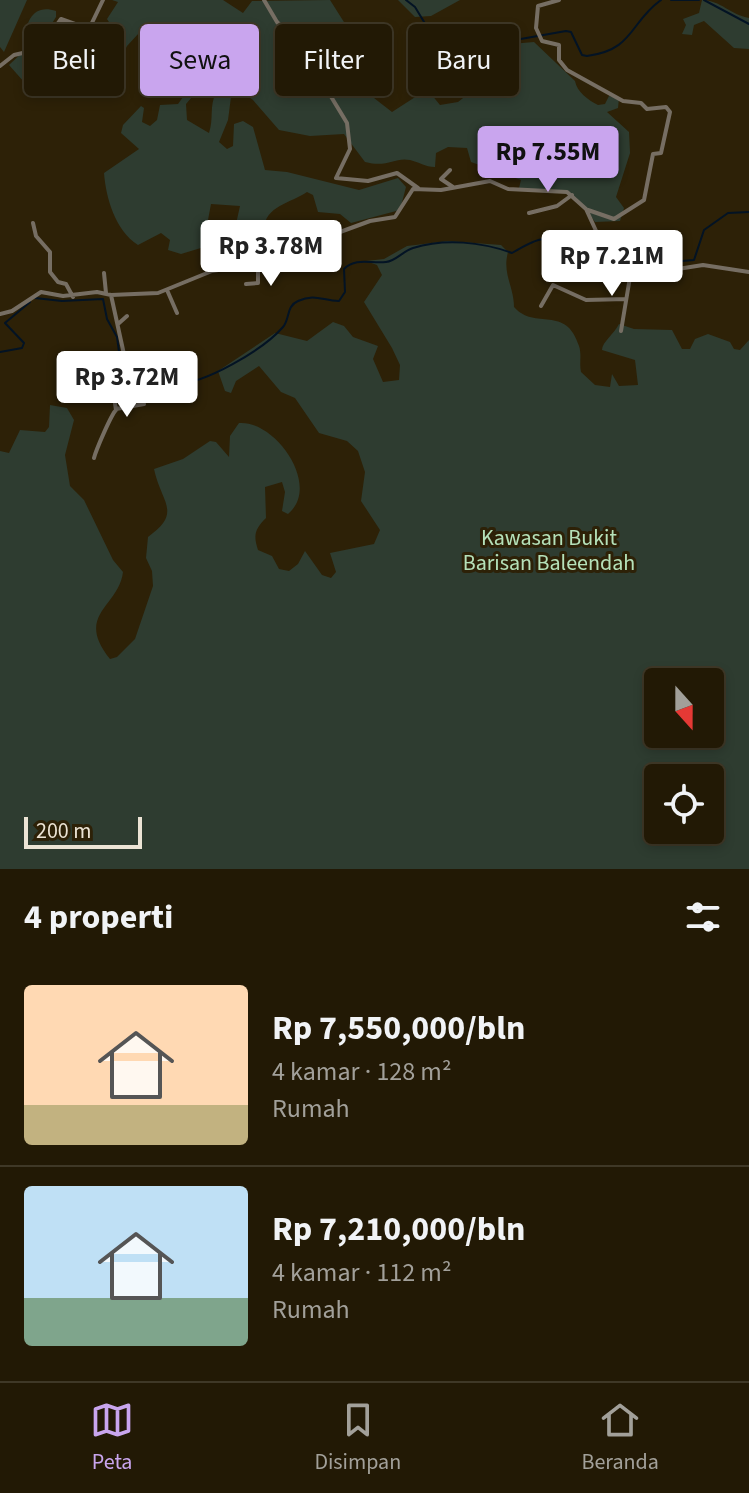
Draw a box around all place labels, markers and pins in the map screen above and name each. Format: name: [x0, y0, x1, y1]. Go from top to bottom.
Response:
pin: Rp 7.55M: [465, 126, 631, 194]
pin: Rp 3.78M: [188, 220, 354, 288]
pin: Rp 7.21M: [529, 230, 695, 298]
pin: Rp 3.72M: [44, 351, 210, 419]

